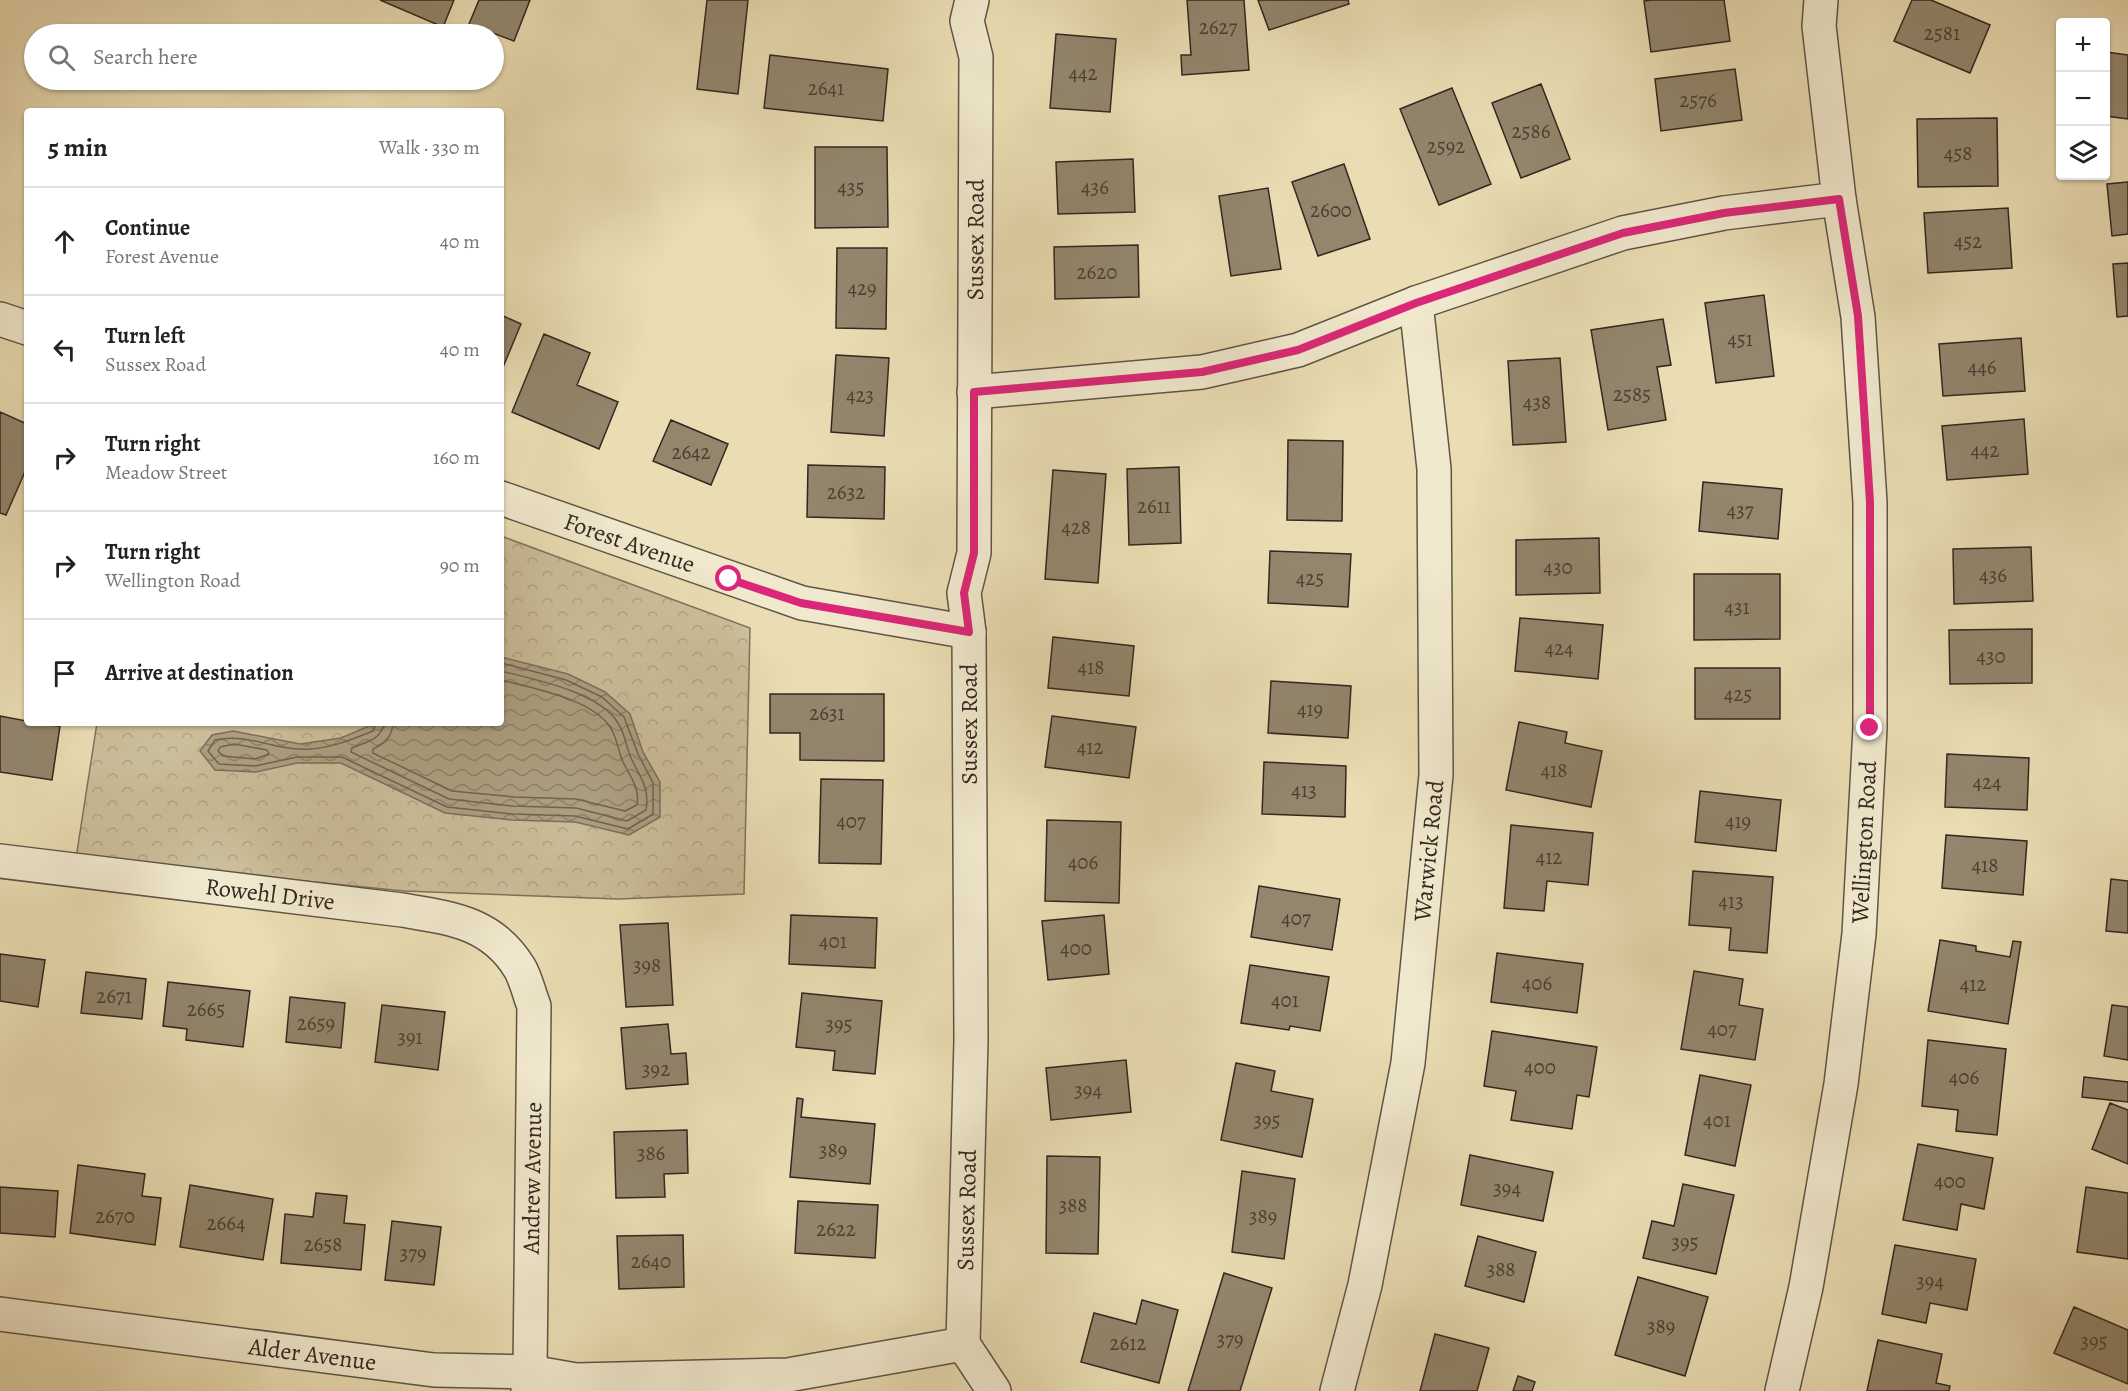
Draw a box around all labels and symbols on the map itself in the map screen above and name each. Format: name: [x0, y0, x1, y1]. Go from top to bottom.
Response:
house number: 2627: [1199, 13, 1237, 41]
house number: 2581: [1924, 19, 1960, 47]
house number: 442: [1068, 59, 1098, 87]
house number: 2641: [808, 74, 844, 102]
house number: 2576: [1679, 86, 1717, 114]
house number: 2586: [1512, 117, 1551, 145]
house number: 2592: [1427, 132, 1465, 160]
house number: 458: [1944, 139, 1972, 167]
house number: 435: [837, 173, 865, 201]
house number: 436: [1081, 173, 1109, 201]
street label: Sussex Road: [959, 179, 992, 300]
house number: 2600: [1310, 196, 1352, 224]
house number: 452: [1954, 227, 1982, 255]
house number: 2620: [1077, 258, 1117, 286]
house number: 429: [847, 274, 877, 302]
house number: 451: [1727, 325, 1753, 353]
house number: 446: [1968, 353, 1997, 381]
house number: 2585: [1613, 380, 1651, 408]
house number: 423: [846, 381, 874, 409]
house number: 438: [1523, 388, 1551, 416]
house number: 442: [1970, 436, 2000, 464]
house number: 2642: [671, 438, 711, 466]
house number: 2632: [827, 478, 865, 506]
house number: 2611: [1137, 492, 1171, 520]
house number: 437: [1726, 496, 1754, 524]
street label: Forest Avenue: [560, 505, 699, 580]
house number: 428: [1061, 513, 1091, 541]
house number: 430: [1543, 553, 1573, 581]
house number: 436: [1979, 561, 2007, 589]
house number: 425: [1296, 564, 1324, 592]
route start: [715, 565, 741, 591]
house number: 431: [1724, 593, 1750, 621]
house number: 424: [1544, 634, 1574, 662]
house number: 430: [1976, 642, 2006, 670]
house number: 418: [1078, 653, 1104, 681]
street label: Sussex Road: [953, 663, 985, 785]
house number: 425: [1724, 680, 1752, 708]
house number: 419: [1297, 695, 1323, 723]
house number: 2631: [809, 699, 845, 727]
route end: [1856, 714, 1882, 740]
house number: 412: [1077, 733, 1103, 761]
house number: 418: [1541, 756, 1567, 784]
street label: Wellington Road: [1844, 760, 1884, 925]
house number: 424: [1972, 768, 2002, 796]
house number: 413: [1291, 776, 1317, 804]
street label: Warwick Road: [1406, 779, 1451, 924]
house number: 407: [836, 807, 866, 835]
house number: 419: [1725, 807, 1751, 835]
house number: 412: [1536, 843, 1562, 871]
house number: 406: [1068, 848, 1098, 876]
house number: 418: [1972, 851, 1998, 879]
street label: Rowehl Drive: [203, 870, 337, 918]
house number: 413: [1718, 887, 1744, 915]
house number: 407: [1281, 904, 1311, 932]
house number: 401: [819, 927, 847, 955]
house number: 400: [1060, 934, 1092, 962]
house number: 398: [633, 951, 661, 979]
house number: 406: [1522, 969, 1552, 997]
house number: 412: [1960, 970, 1986, 998]
house number: 2671: [96, 982, 132, 1010]
house number: 401: [1271, 986, 1299, 1014]
house number: 2665: [187, 995, 225, 1023]
house number: 2659: [297, 1009, 335, 1037]
house number: 395: [825, 1010, 853, 1038]
house number: 407: [1707, 1015, 1737, 1043]
house number: 391: [397, 1023, 423, 1051]
house number: 400: [1524, 1053, 1556, 1081]
house number: 392: [642, 1055, 670, 1083]
house number: 406: [1949, 1063, 1979, 1091]
house number: 394: [1074, 1076, 1102, 1104]
street label: Andrew Avenue: [515, 1102, 549, 1255]
house number: 395: [1253, 1106, 1281, 1134]
house number: 401: [1703, 1106, 1731, 1134]
house number: 389: [819, 1136, 847, 1164]
house number: 386: [637, 1139, 666, 1167]
street label: Sussex Road: [949, 1149, 984, 1271]
house number: 400: [1934, 1167, 1966, 1195]
house number: 394: [1493, 1174, 1521, 1202]
house number: 388: [1058, 1191, 1088, 1219]
house number: 2670: [95, 1202, 135, 1230]
house number: 389: [1249, 1202, 1277, 1230]
house number: 2664: [207, 1209, 245, 1237]
house number: 2622: [816, 1215, 856, 1243]
house number: 395: [1671, 1228, 1699, 1256]
house number: 2658: [304, 1230, 342, 1258]
house number: 379: [399, 1239, 427, 1267]
house number: 2640: [631, 1247, 671, 1275]
house number: 388: [1486, 1255, 1516, 1283]
house number: 394: [1916, 1267, 1944, 1295]
house number: 389: [1647, 1312, 1675, 1340]
house number: 379: [1216, 1325, 1244, 1353]
house number: 395: [2080, 1327, 2108, 1355]
house number: 2612: [1110, 1329, 1146, 1357]
street label: Alder Avenue: [246, 1330, 378, 1378]

